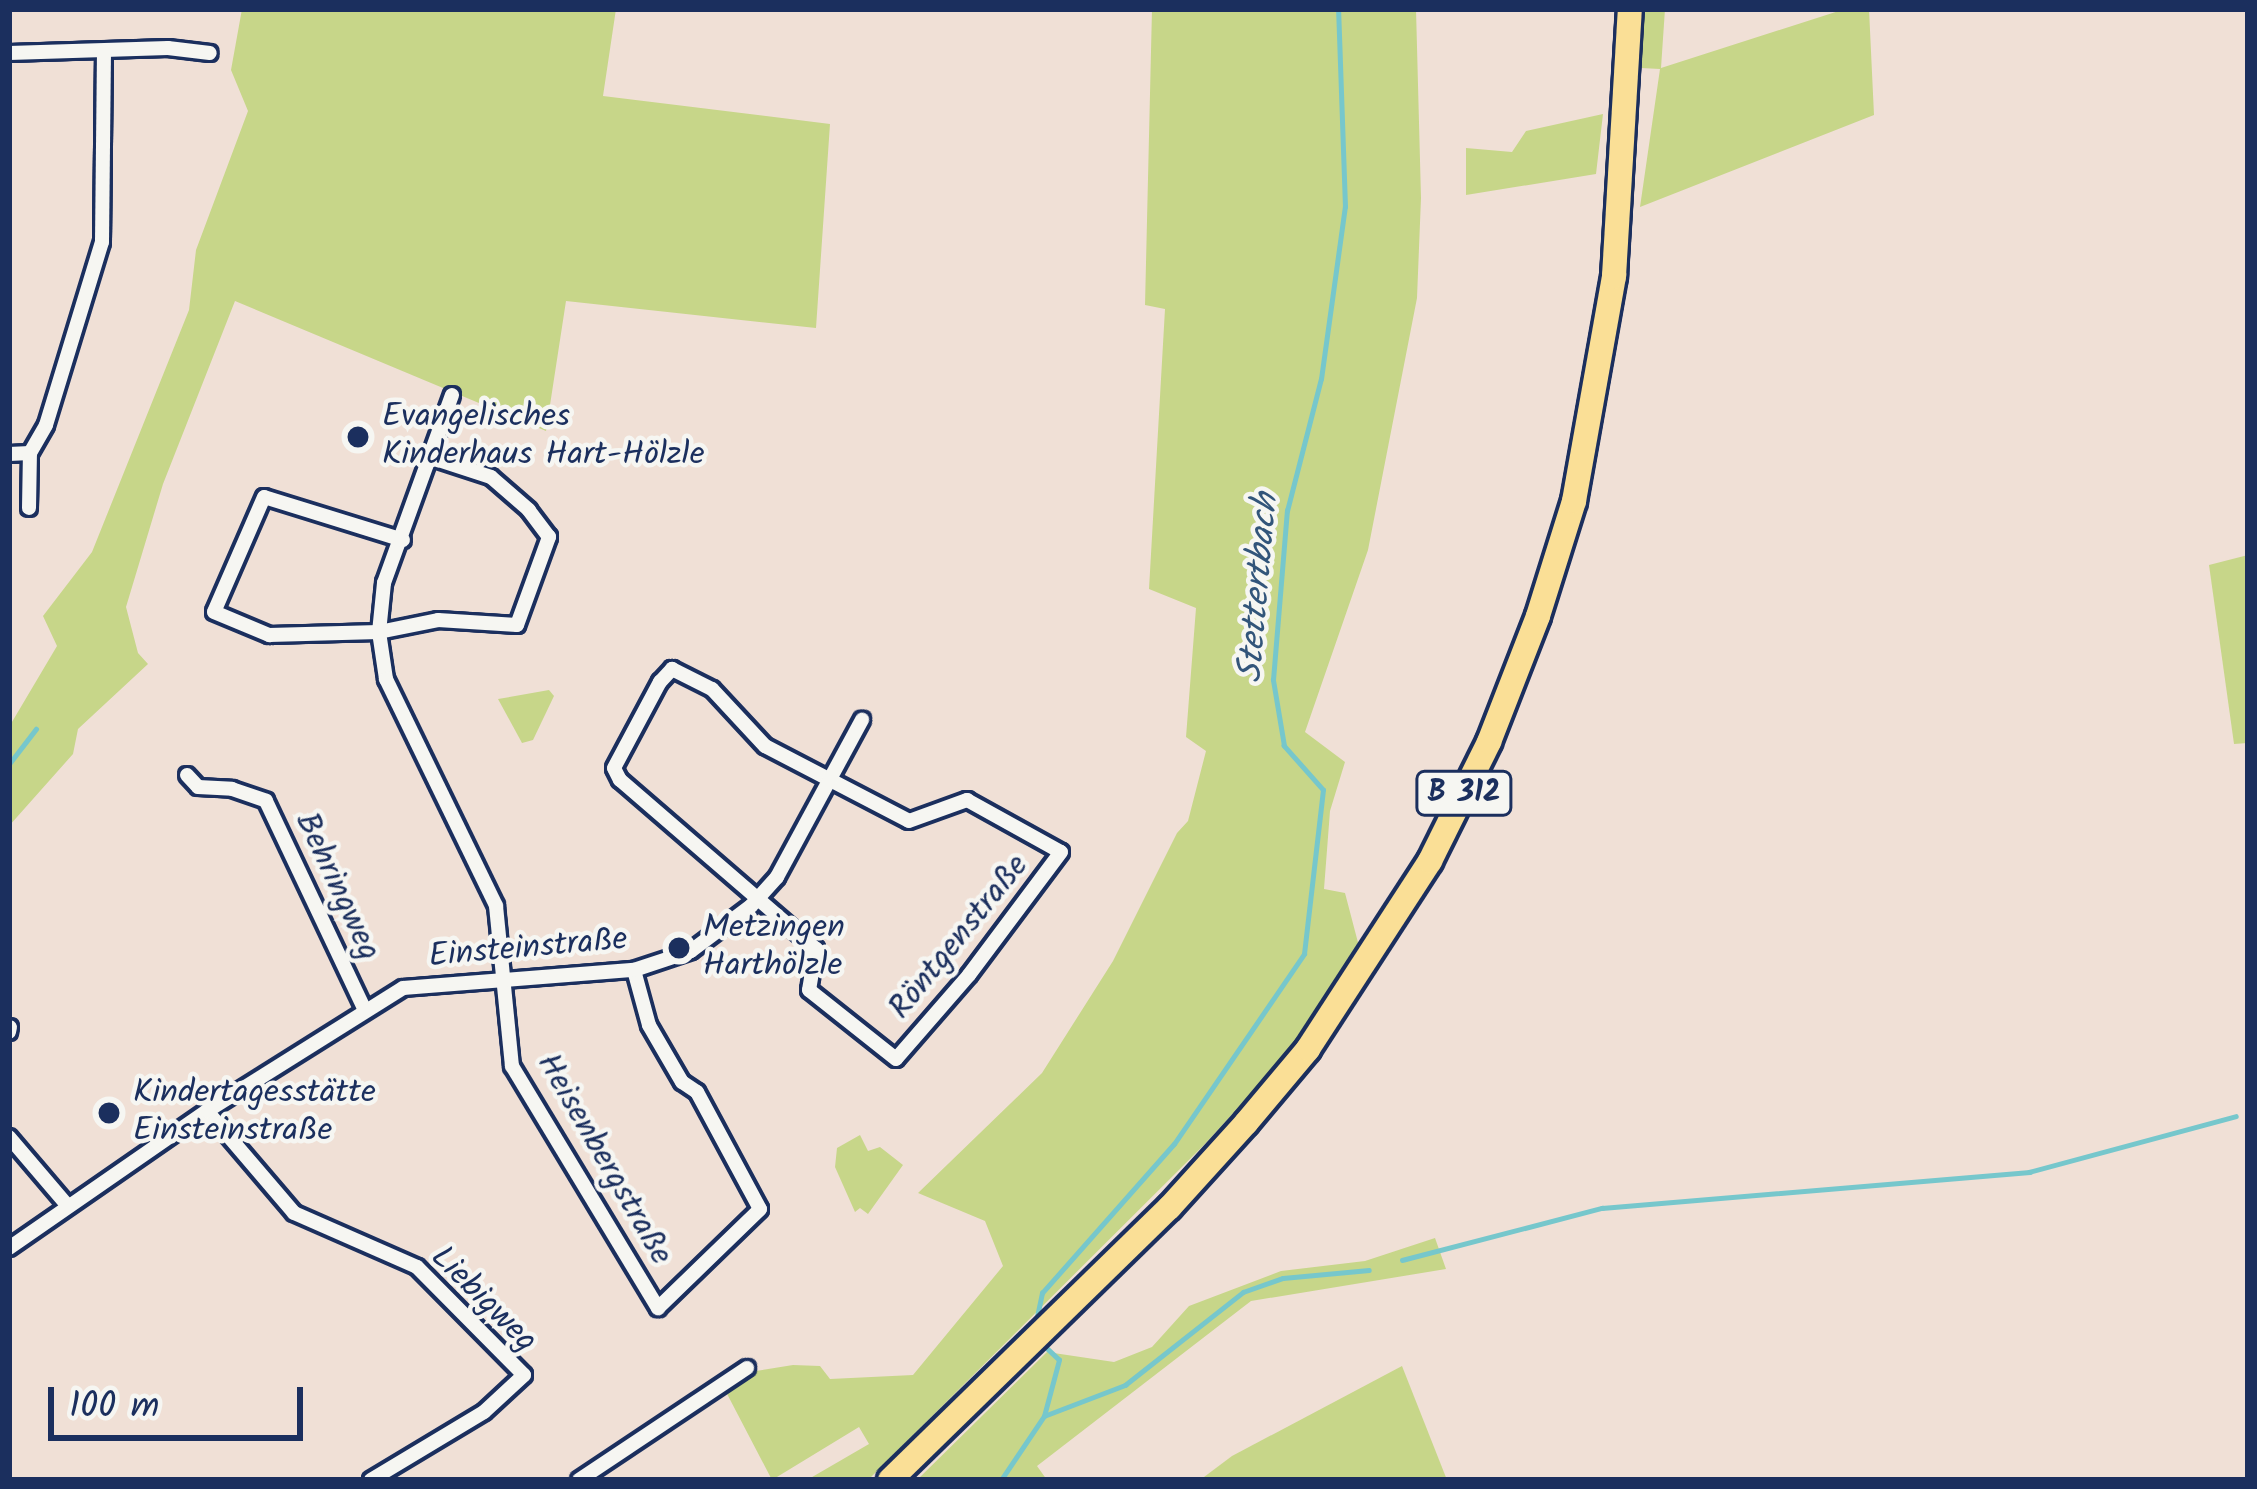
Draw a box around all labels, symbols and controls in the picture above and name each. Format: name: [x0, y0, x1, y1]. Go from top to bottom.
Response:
place label: Evangelisches Kinderhaus Hart-Hölzle: [382, 398, 705, 476]
marker: Evangelisches Kinderhaus Hart-Hölzle: [345, 424, 371, 450]
water label: Stettertbach: [1229, 491, 1289, 685]
road number: B 312: [1413, 769, 1515, 817]
street label: Behringweg: [285, 807, 387, 967]
street label: Röntgenstraße: [882, 848, 1038, 1028]
place label: Metzingen Harthölzle: [703, 909, 845, 987]
street label: Einsteinstraße: [427, 921, 629, 977]
marker: Metzingen Harthölzle: [666, 935, 692, 961]
street label: Heisenbergstraße: [526, 1047, 680, 1273]
place label: Kindertagesstätte Einsteinstraße: [133, 1074, 376, 1152]
marker: Kindertagesstätte Einsteinstraße: [96, 1100, 122, 1126]
street label: Liebigweg: [422, 1239, 544, 1361]
scale bar: [54, 1363, 309, 1437]
text: 100 m: [69, 1379, 159, 1436]

